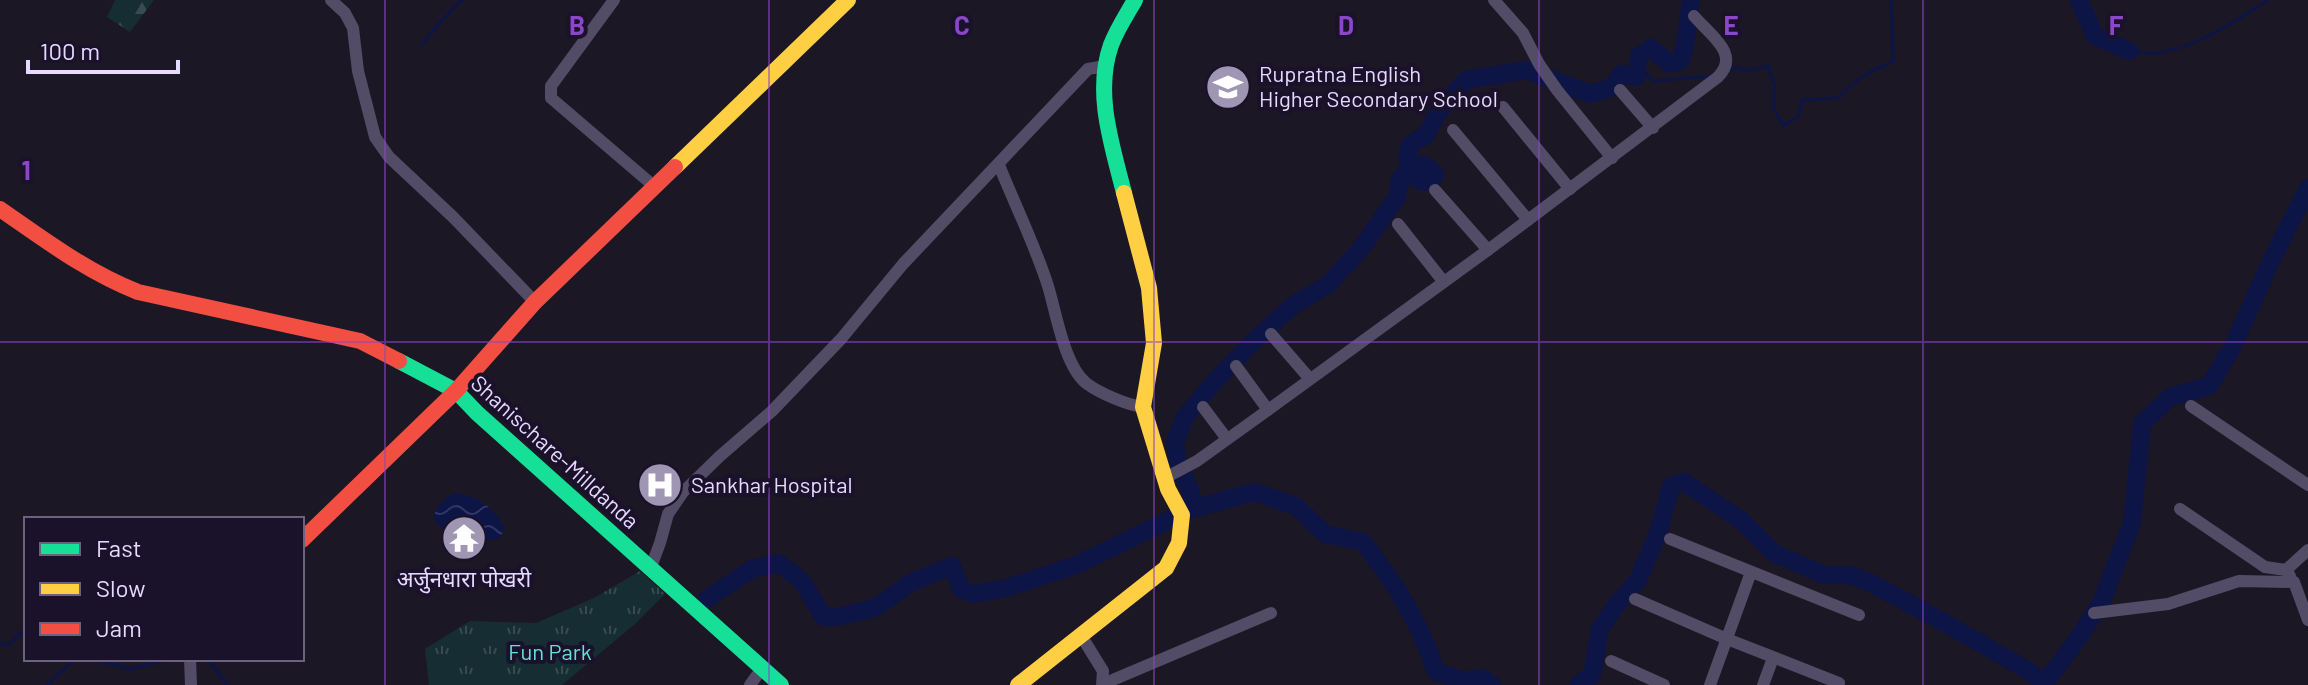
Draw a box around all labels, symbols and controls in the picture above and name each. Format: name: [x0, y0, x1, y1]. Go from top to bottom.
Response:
text: B: [569, 9, 585, 40]
text: C: [954, 9, 970, 40]
text: D: [1338, 9, 1354, 40]
text: E: [1723, 9, 1739, 40]
text: F: [2109, 9, 2124, 40]
scale bar: [28, 24, 178, 74]
text: 100 m: [40, 36, 100, 65]
place label: Rupratna English Higher Secondary School: [1259, 60, 1498, 111]
school or university icon: Rupratna English Higher Secondary School: [1204, 63, 1252, 111]
text: 1: [21, 154, 31, 185]
street label: Shanischare-Milldanda: [467, 369, 645, 533]
hospital icon: Sankhar Hospital: [636, 461, 684, 509]
place label: Sankhar Hospital: [691, 471, 852, 497]
temple icon: अर्जुनधारा पोखरी: [440, 514, 488, 562]
legend: [24, 517, 304, 661]
text: Fast: [96, 533, 141, 562]
place label: अर्जुनधारा पोखरी: [397, 565, 532, 594]
text: Slow: [96, 573, 145, 602]
text: Jam: [96, 613, 142, 642]
park label: Fun Park: [508, 638, 592, 664]

